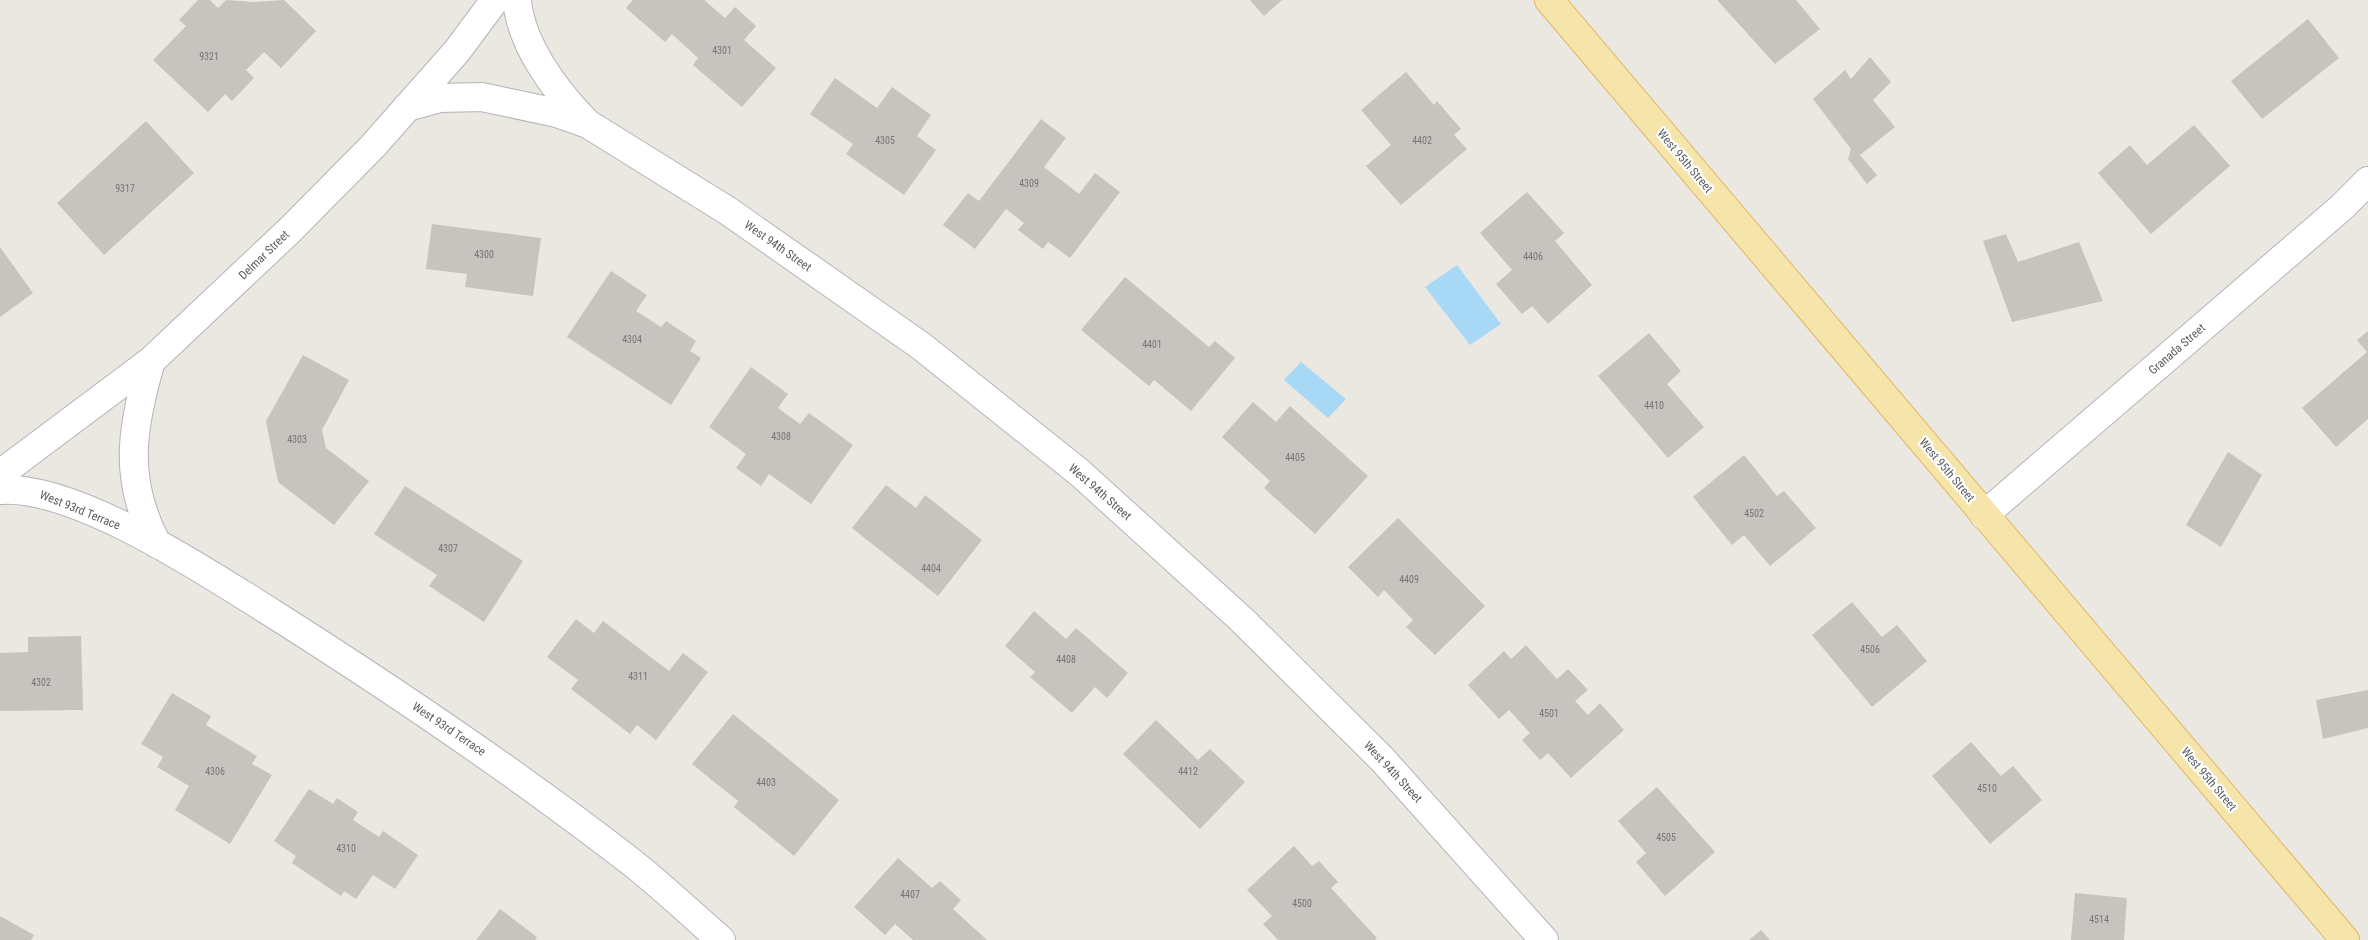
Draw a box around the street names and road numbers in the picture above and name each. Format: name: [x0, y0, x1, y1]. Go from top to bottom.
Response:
street label: West 95th Street: [1654, 126, 1716, 196]
street label: West 94th Street: [742, 218, 815, 274]
street label: Delmar Street: [236, 227, 292, 282]
street label: Granada Street: [2146, 320, 2208, 377]
street label: West 95th Street: [1916, 435, 1978, 505]
street label: West 94th Street: [1066, 461, 1135, 523]
street label: West 93rd Terrace: [38, 487, 123, 533]
street label: West 93rd Terrace: [410, 699, 489, 759]
street label: West 94th Street: [1361, 739, 1425, 806]
street label: West 95th Street: [2178, 744, 2240, 814]

